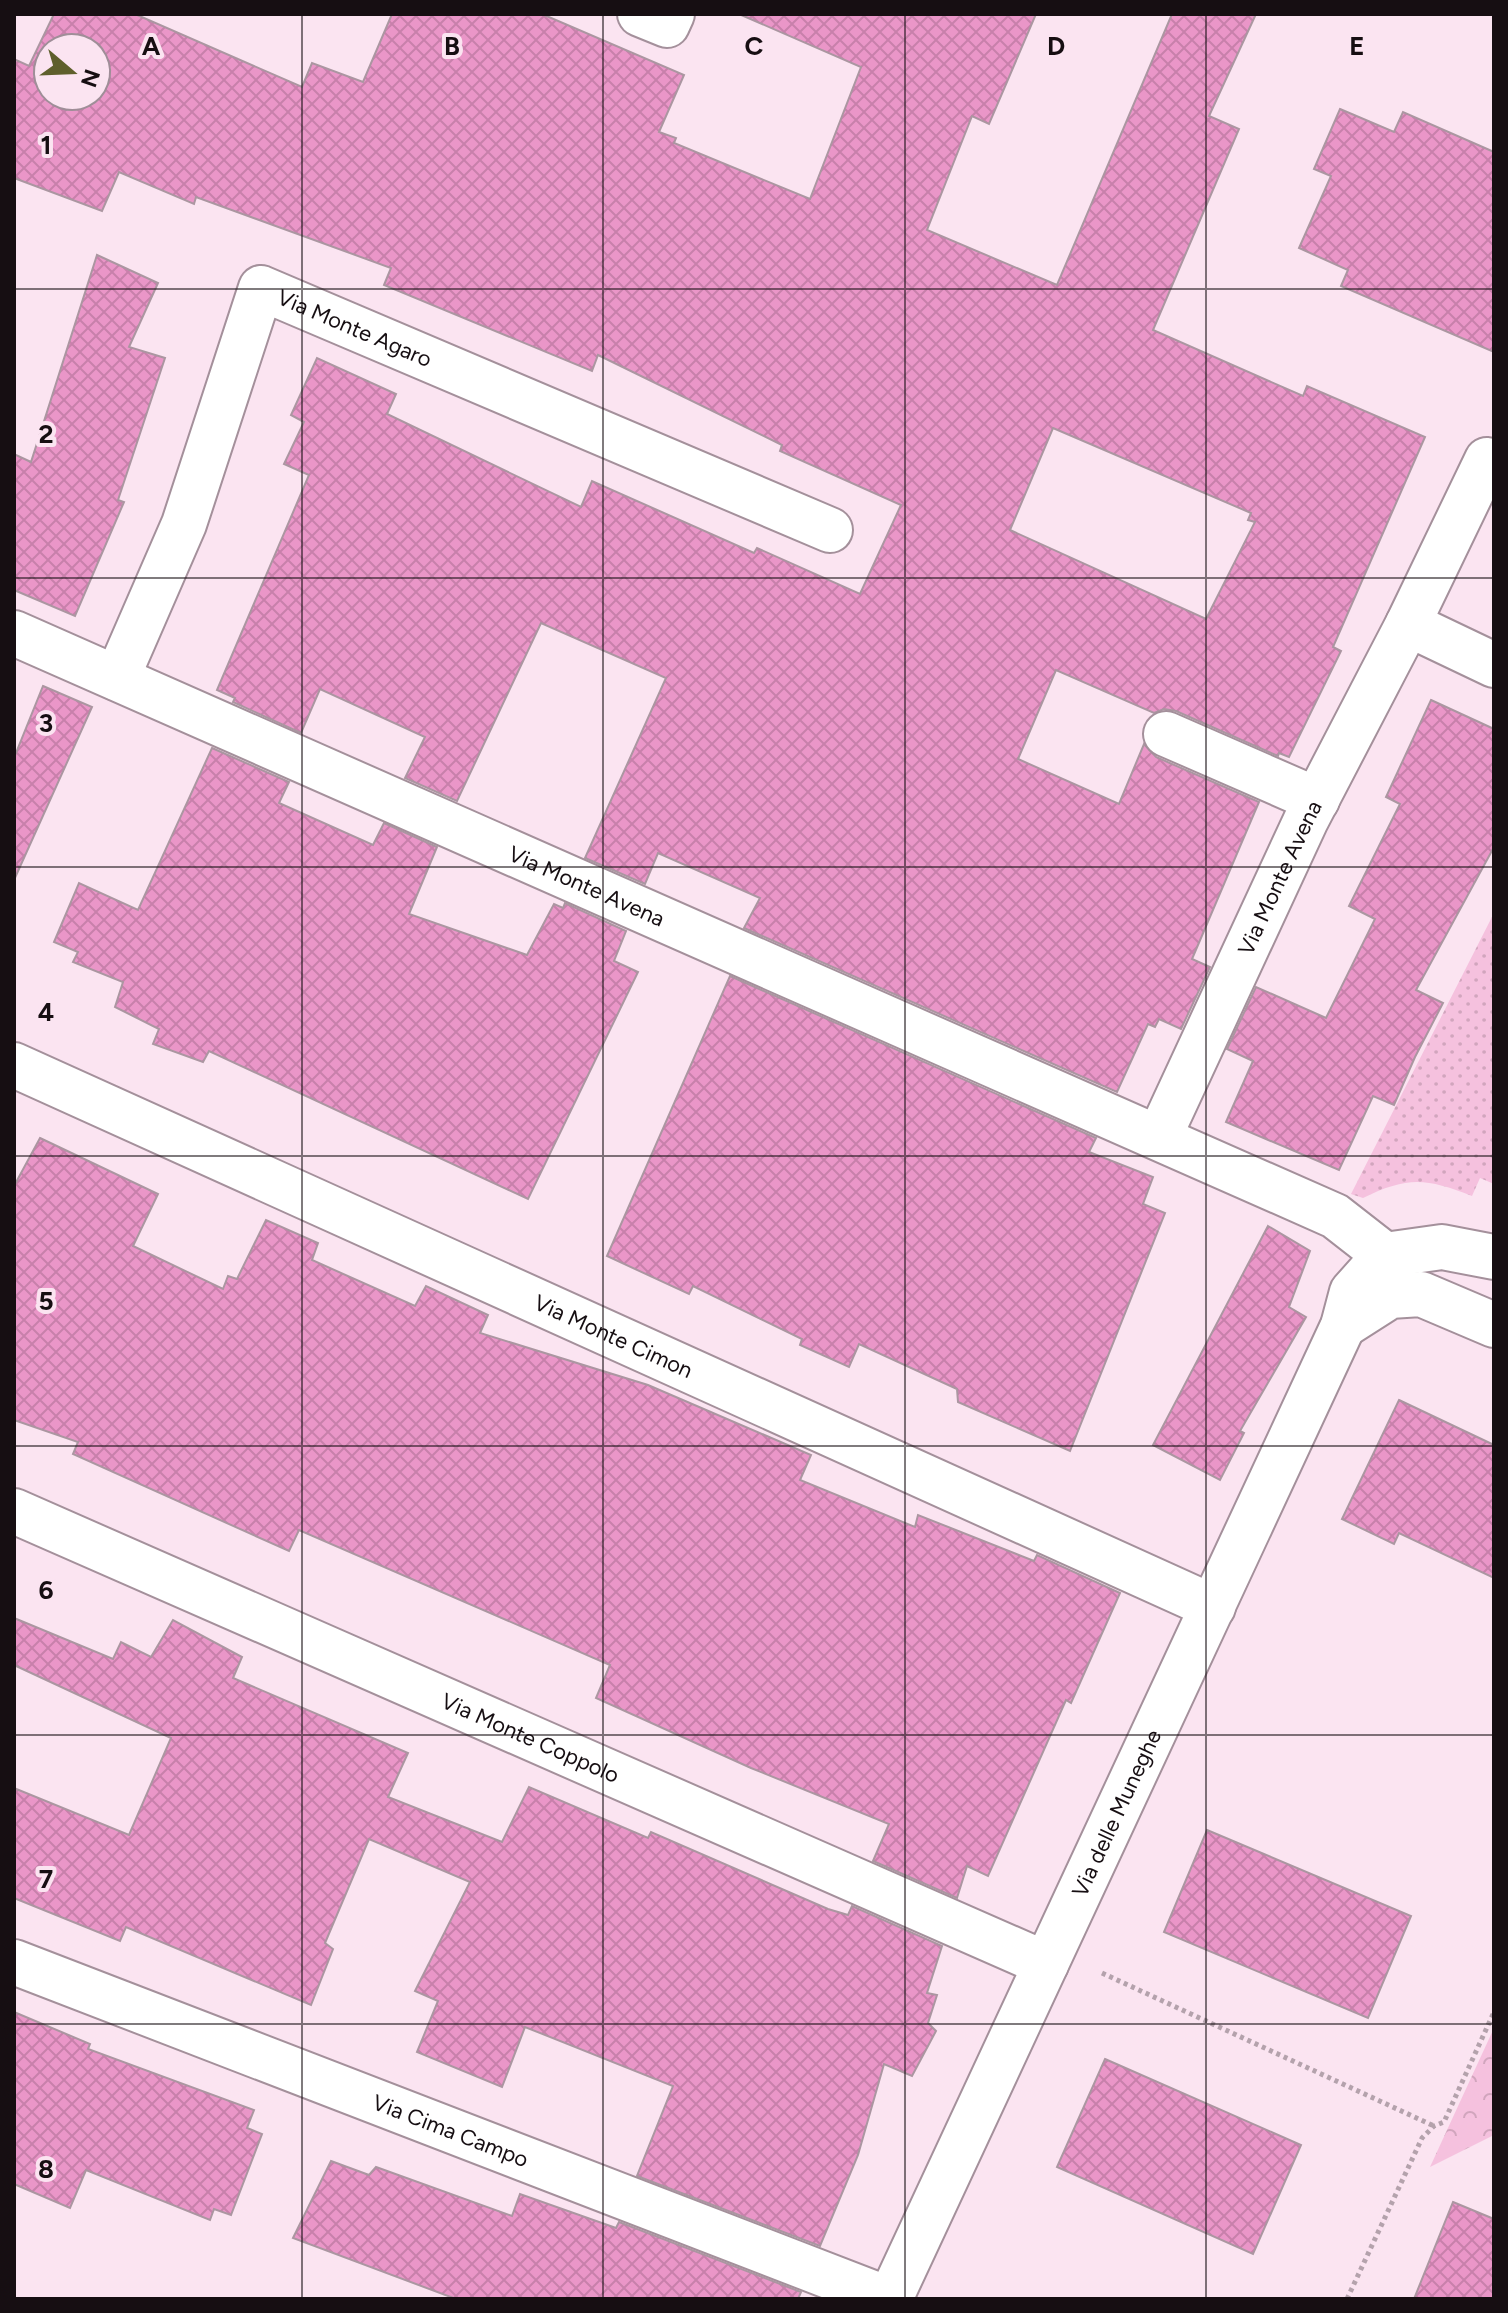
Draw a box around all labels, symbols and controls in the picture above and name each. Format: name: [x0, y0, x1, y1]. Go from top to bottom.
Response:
text: A: [142, 30, 161, 62]
text: B: [444, 30, 460, 62]
text: C: [745, 30, 764, 62]
text: D: [1047, 30, 1065, 62]
text: E: [1349, 30, 1365, 62]
north arrow: [32, 32, 112, 112]
text: N: [75, 66, 106, 91]
text: 1: [41, 129, 51, 161]
street label: Via Monte Agaro: [273, 283, 436, 373]
text: 2: [38, 418, 54, 450]
text: 3: [39, 707, 53, 739]
street label: Via Monte Avena: [1232, 796, 1328, 960]
street label: Via Monte Avena: [504, 840, 669, 932]
text: 4: [38, 996, 54, 1028]
text: 5: [38, 1285, 54, 1317]
street label: Via Monte Cimon: [530, 1289, 697, 1384]
text: 6: [38, 1574, 54, 1606]
street label: Via Monte Coppolo: [437, 1687, 623, 1789]
street label: Via delle Muneghe: [1066, 1725, 1167, 1901]
text: 7: [39, 1863, 53, 1895]
street label: Via Cima Campo: [369, 2089, 532, 2173]
text: 8: [38, 2153, 54, 2185]

